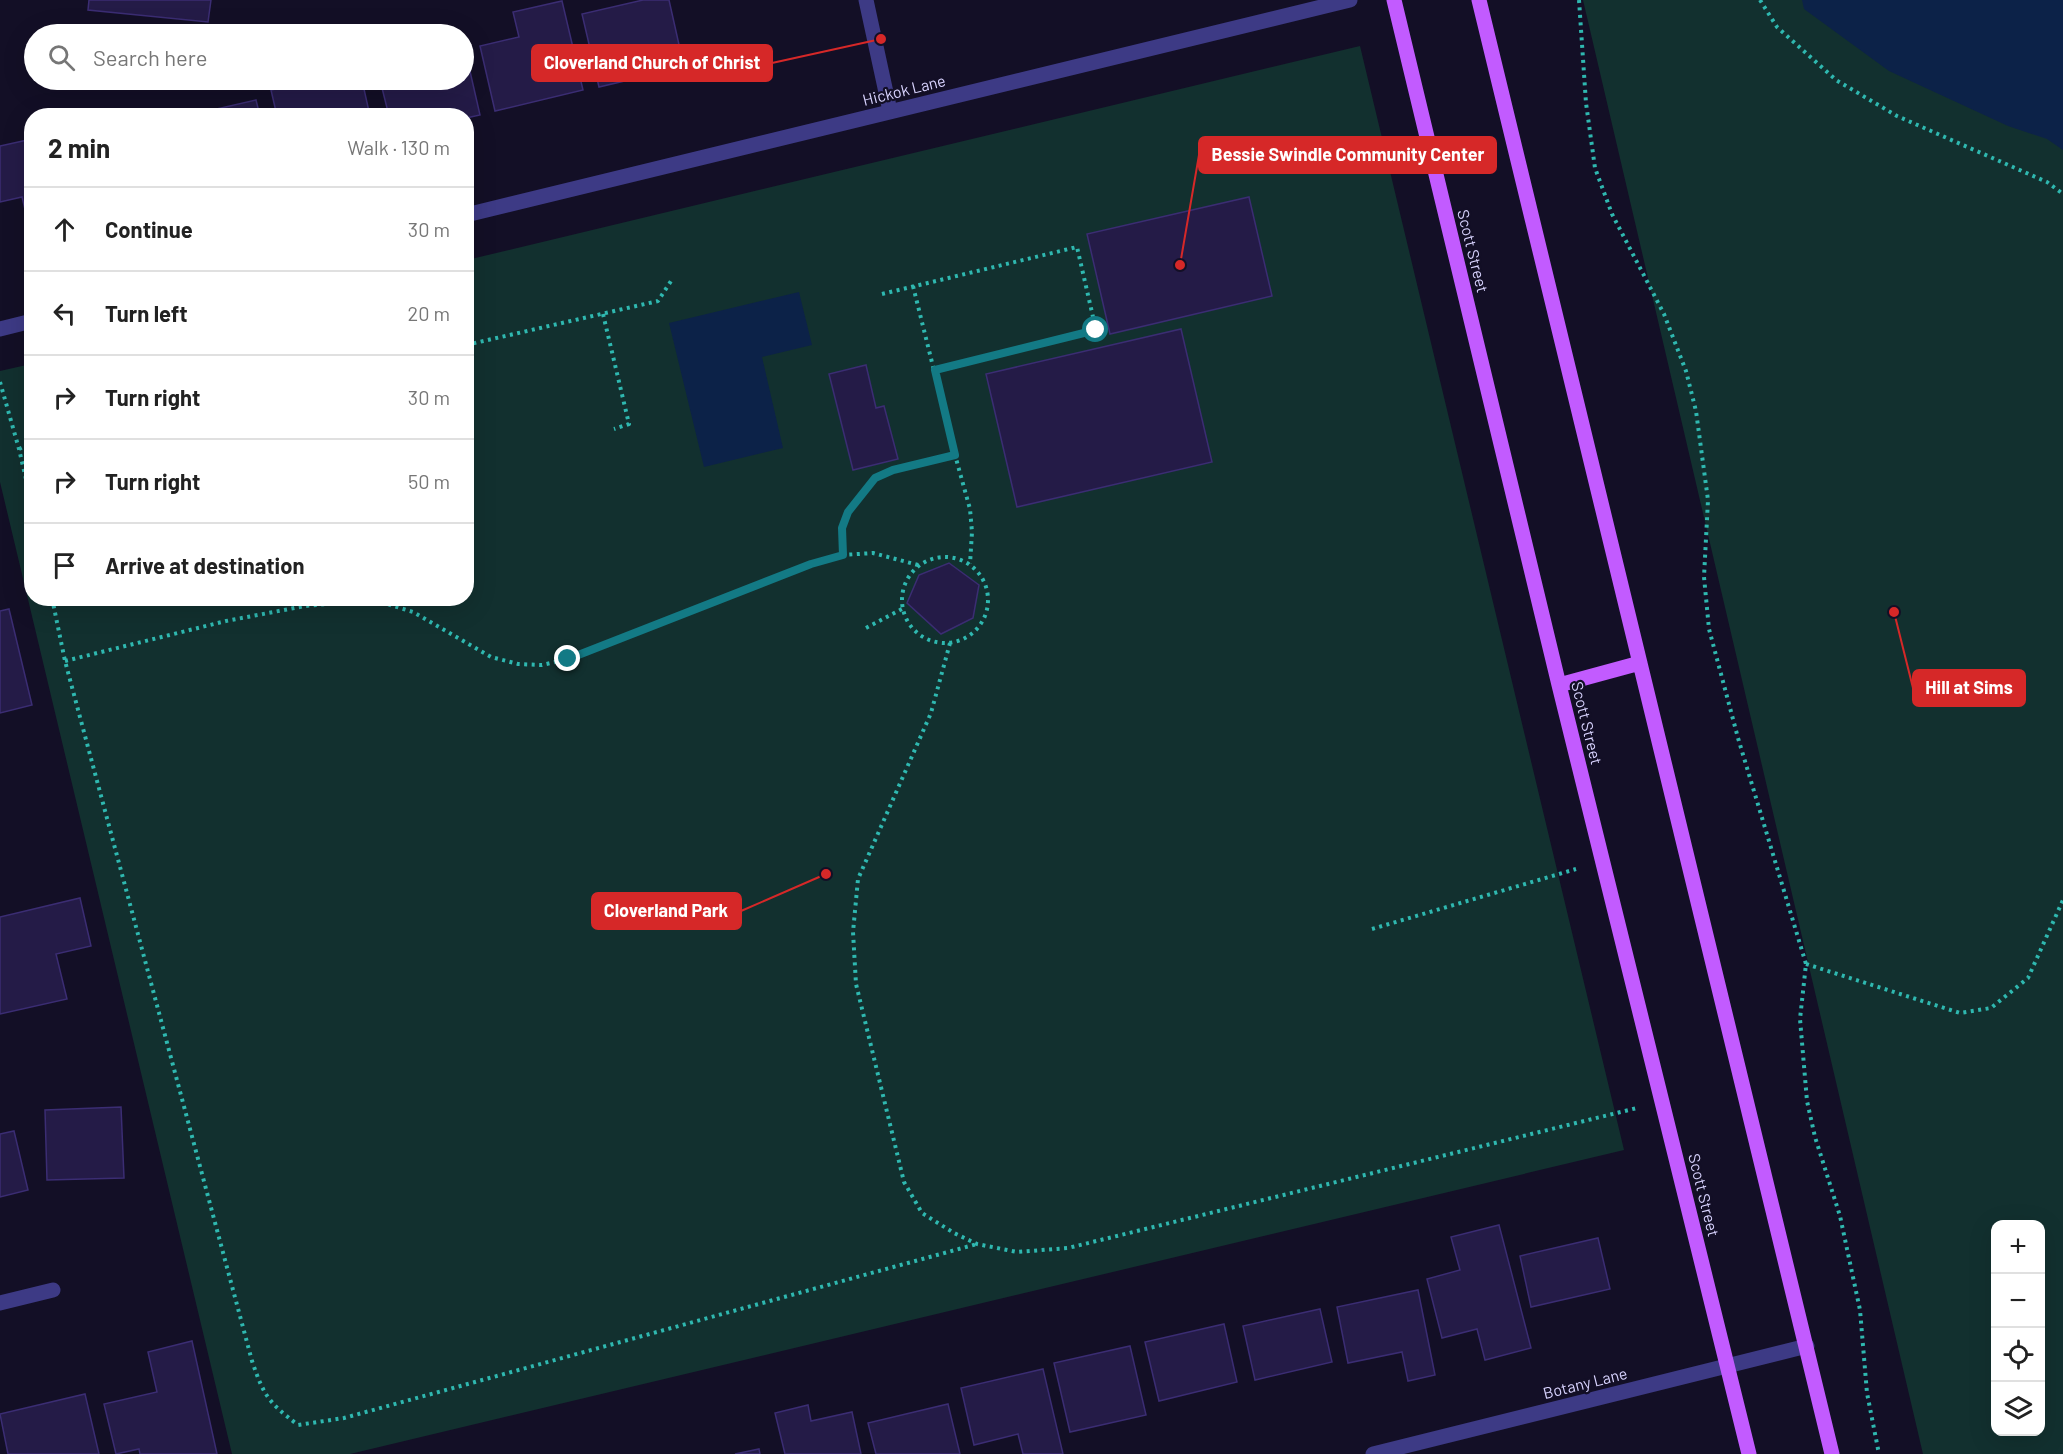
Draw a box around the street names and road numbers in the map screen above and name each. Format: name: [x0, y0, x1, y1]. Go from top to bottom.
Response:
street label: Hickok Lane: [860, 70, 947, 109]
street label: Scott Street: [1454, 207, 1493, 294]
street label: Scott Street: [1568, 679, 1607, 766]
street label: Scott Street: [1685, 1151, 1724, 1238]
street label: Botany Lane: [1541, 1363, 1629, 1402]

